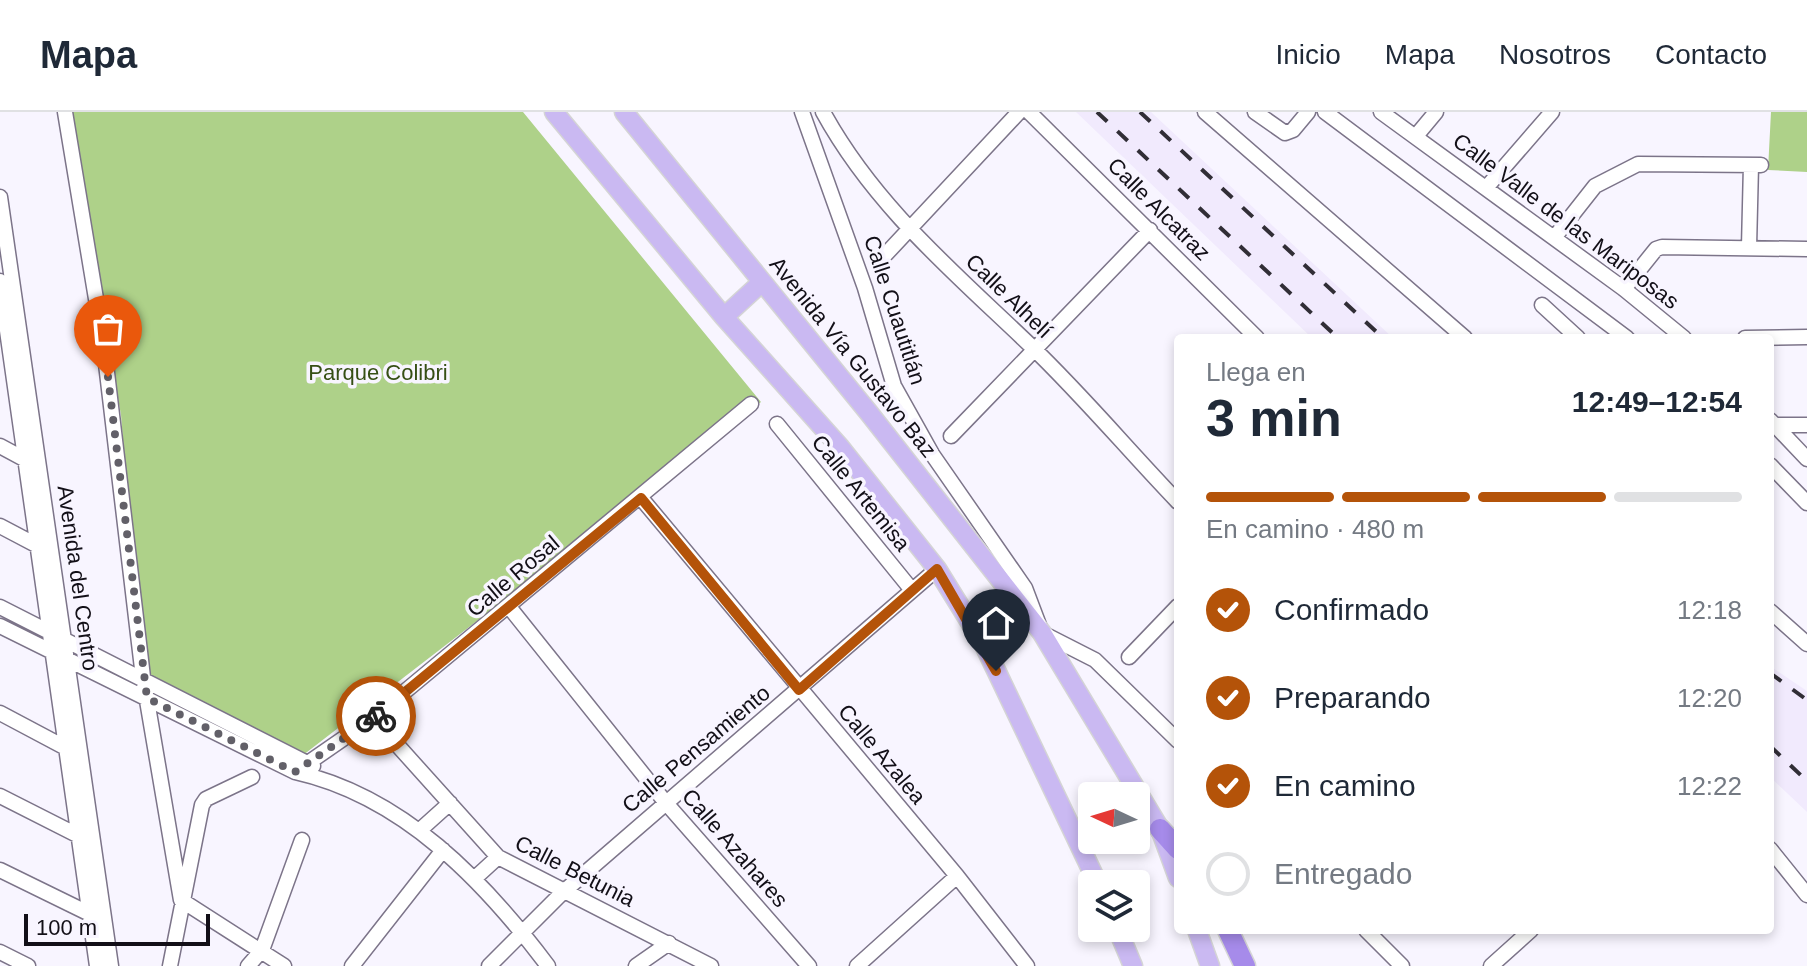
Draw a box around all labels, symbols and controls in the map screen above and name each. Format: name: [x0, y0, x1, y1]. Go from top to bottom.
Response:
text: Mapa: [40, 34, 137, 76]
text: Inicio: [1275, 39, 1341, 70]
text: Mapa: [1385, 39, 1455, 70]
text: Nosotros: [1499, 39, 1611, 70]
text: Contacto: [1655, 39, 1767, 70]
street label: Calle Valle de las Mariposas: [1448, 128, 1684, 314]
street label: Calle Alcatraz: [1103, 153, 1215, 265]
street label: Calle Cuautitlán: [859, 232, 931, 388]
street label: Calle Alhelí: [961, 249, 1057, 343]
street label: Avenida Vía Gustavo Baz: [765, 252, 941, 462]
pin: [74, 295, 142, 377]
icon: bag: [86, 307, 130, 351]
text: Llega en: [1206, 357, 1306, 387]
park label: Parque Colibri: [308, 360, 448, 385]
text: 12:49–12:54: [1572, 385, 1742, 418]
text: 3 min: [1206, 389, 1342, 447]
street label: Calle Artemisa: [807, 430, 916, 557]
street label: Avenida del Centro: [53, 484, 103, 672]
text: En camino · 480 m: [1206, 514, 1424, 544]
street label: Calle Rosal: [462, 530, 564, 622]
icon: check: [1206, 588, 1250, 632]
pin: [962, 589, 1030, 671]
text: Confirmado: [1274, 593, 1429, 626]
text: 12:18: [1677, 595, 1742, 625]
icon: home: [974, 601, 1018, 645]
courier: [336, 676, 416, 756]
icon: check: [1206, 676, 1250, 720]
street label: Calle Pensamiento: [617, 680, 775, 818]
text: Preparando: [1274, 681, 1431, 714]
text: 12:20: [1677, 683, 1742, 713]
icon: bike: [354, 694, 398, 738]
street label: Calle Azalea: [833, 699, 931, 809]
icon: check: [1206, 764, 1250, 808]
text: En camino: [1274, 769, 1416, 802]
text: 12:22: [1677, 771, 1742, 801]
north arrow: [1078, 782, 1150, 854]
map controls: [1078, 782, 1150, 942]
street label: Calle Azahares: [677, 784, 793, 912]
street label: Calle Betunia: [511, 830, 640, 912]
text: Entregado: [1274, 857, 1412, 890]
button: layers: [1078, 870, 1150, 942]
scale bar: [24, 910, 210, 946]
text: 100 m: [36, 915, 97, 940]

